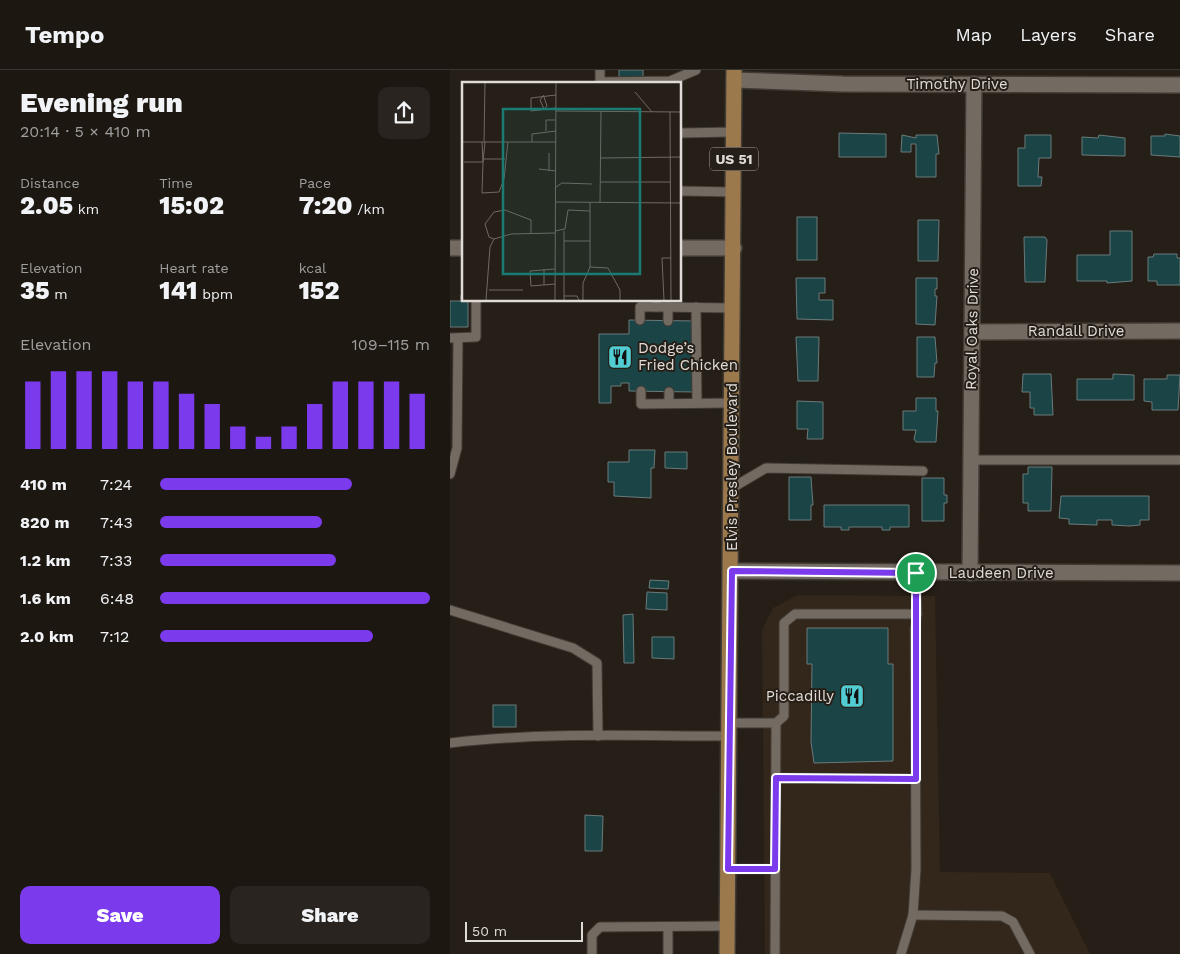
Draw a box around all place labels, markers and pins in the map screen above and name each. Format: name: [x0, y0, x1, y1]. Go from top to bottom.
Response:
place label: Dodge’s Fried Chicken: [638, 339, 738, 374]
restaurant icon: Dodge’s Fried Chicken: [607, 344, 633, 370]
pin: [895, 552, 937, 594]
restaurant icon: Piccadilly: [839, 683, 865, 709]
place label: Piccadilly: [766, 687, 834, 705]

